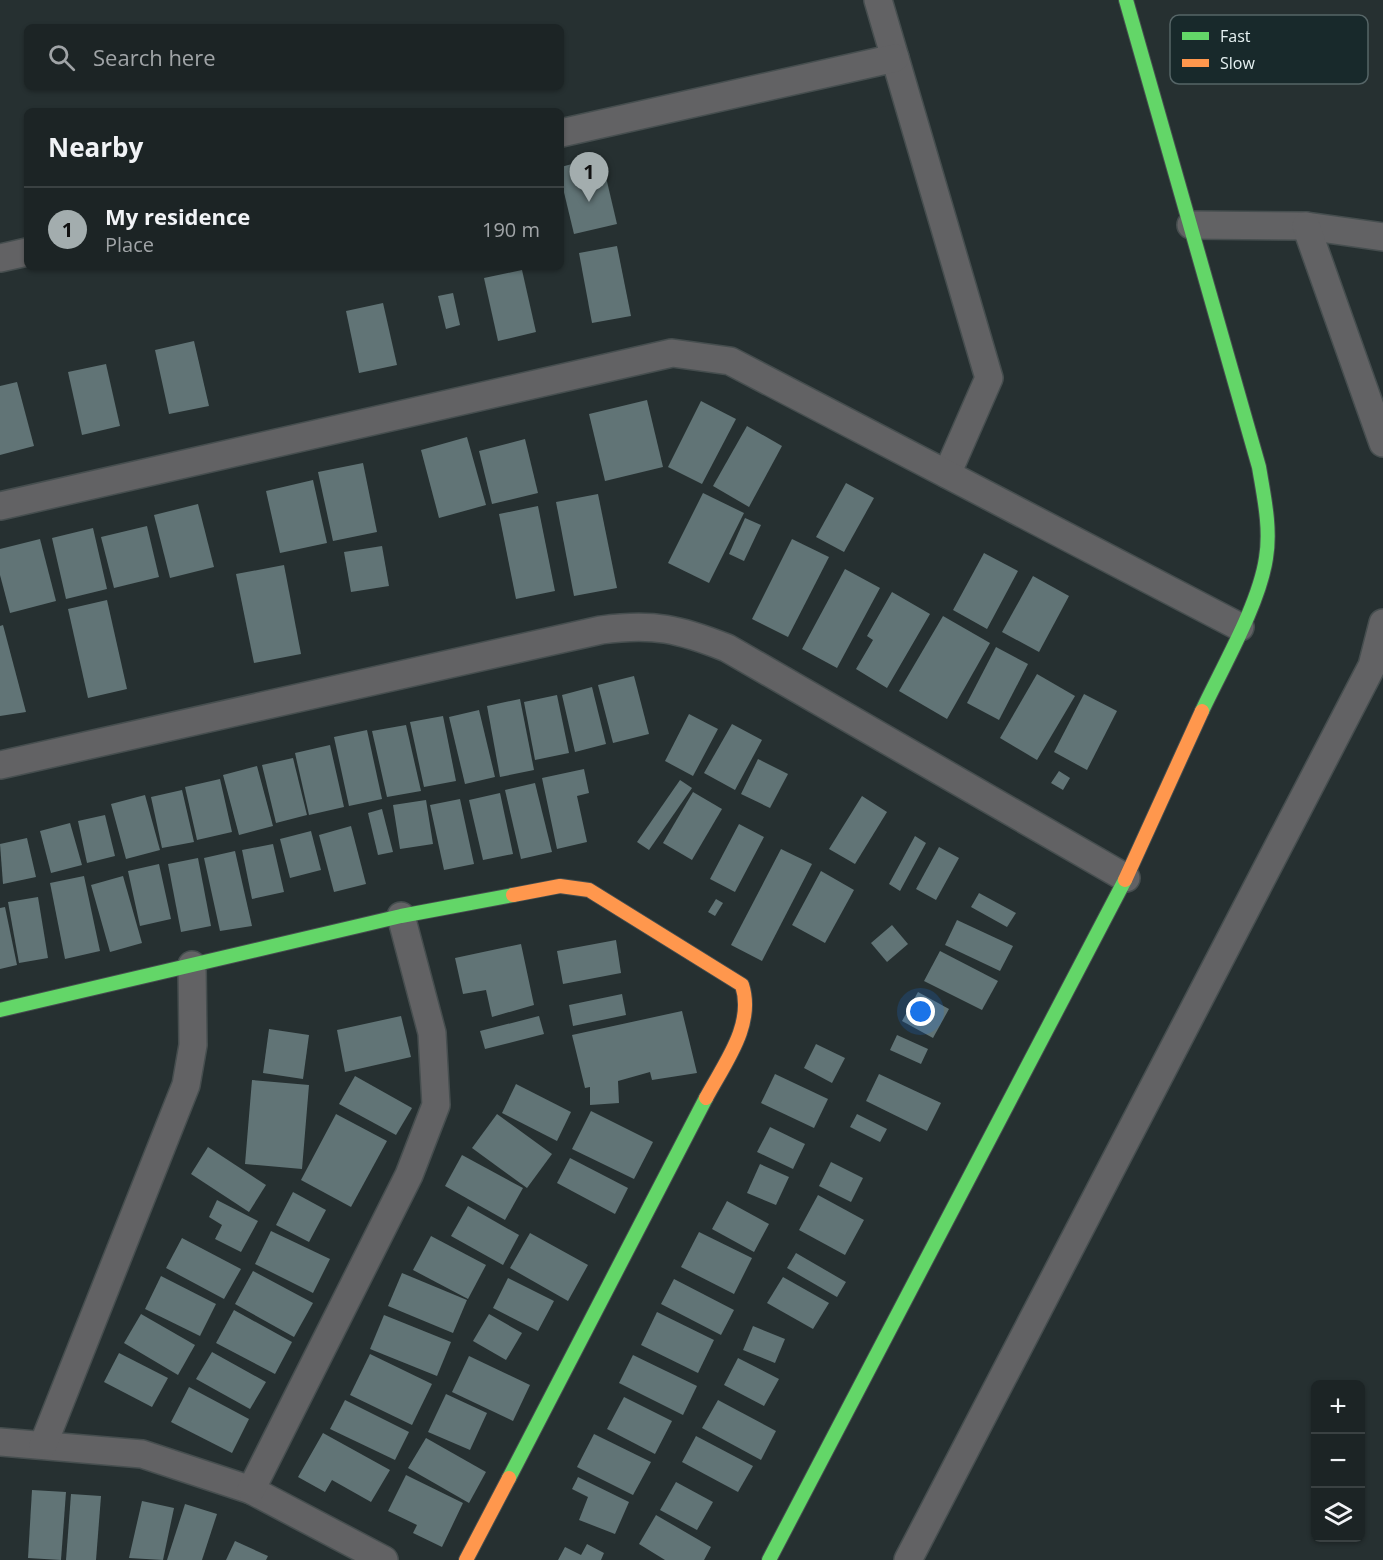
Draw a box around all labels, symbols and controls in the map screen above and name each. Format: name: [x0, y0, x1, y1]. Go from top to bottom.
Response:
legend: [1170, 15, 1368, 84]
search box: [24, 24, 564, 90]
text: Fast: [1220, 25, 1251, 47]
icon: search: [45, 41, 78, 74]
text: Search here: [93, 42, 216, 72]
text: Slow: [1220, 52, 1255, 74]
text: Nearby: [48, 129, 143, 165]
pin: 1: [570, 152, 608, 202]
text: My residence: [105, 201, 250, 231]
text: 1: [62, 216, 73, 243]
text: 190 m: [482, 216, 540, 243]
text: Place: [105, 231, 154, 258]
your location: [906, 997, 935, 1026]
map controls: [1311, 1380, 1365, 1542]
button: +: [1311, 1380, 1365, 1434]
button: −: [1311, 1434, 1365, 1488]
button: layers: [1311, 1488, 1365, 1542]

